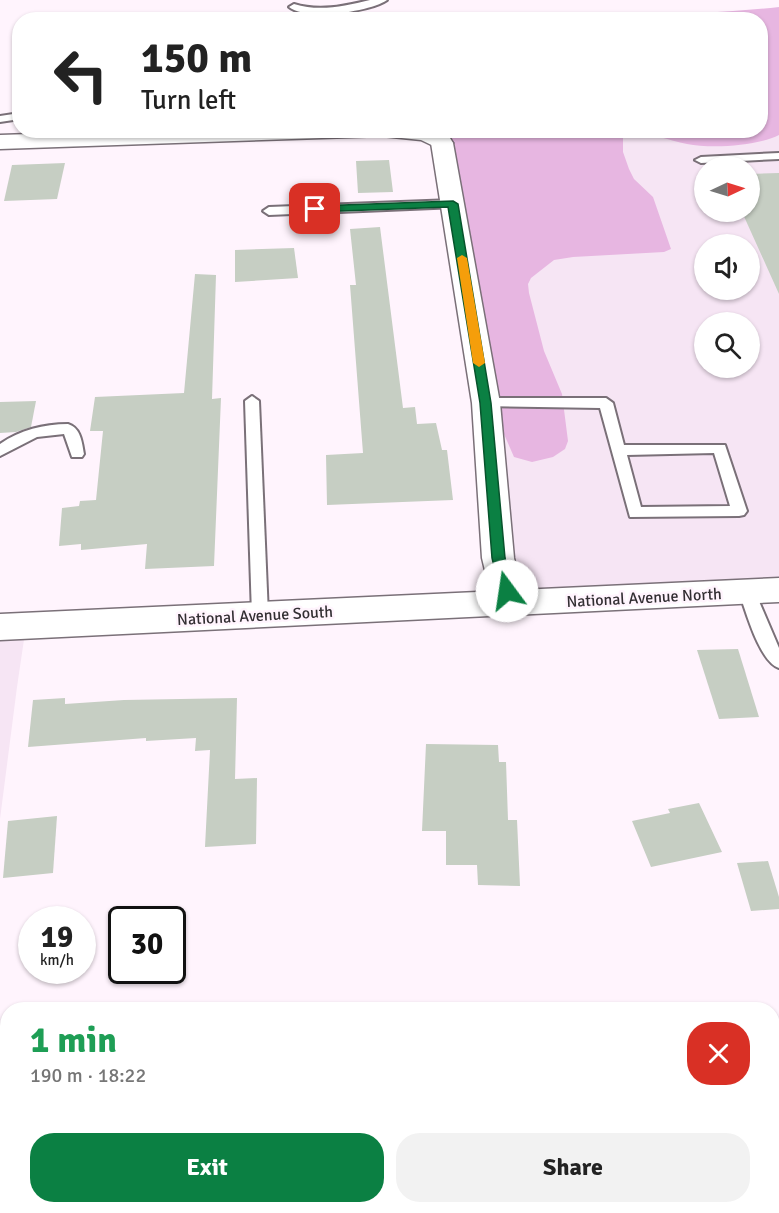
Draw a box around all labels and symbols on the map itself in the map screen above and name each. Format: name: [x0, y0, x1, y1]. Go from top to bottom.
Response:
north arrow: [694, 156, 760, 222]
pin: [289, 183, 340, 234]
position arrow: [475, 559, 539, 623]
street label: National Avenue North: [566, 584, 722, 612]
street label: National Avenue South: [177, 602, 334, 630]
speed limit sign: 30: [108, 906, 186, 984]

